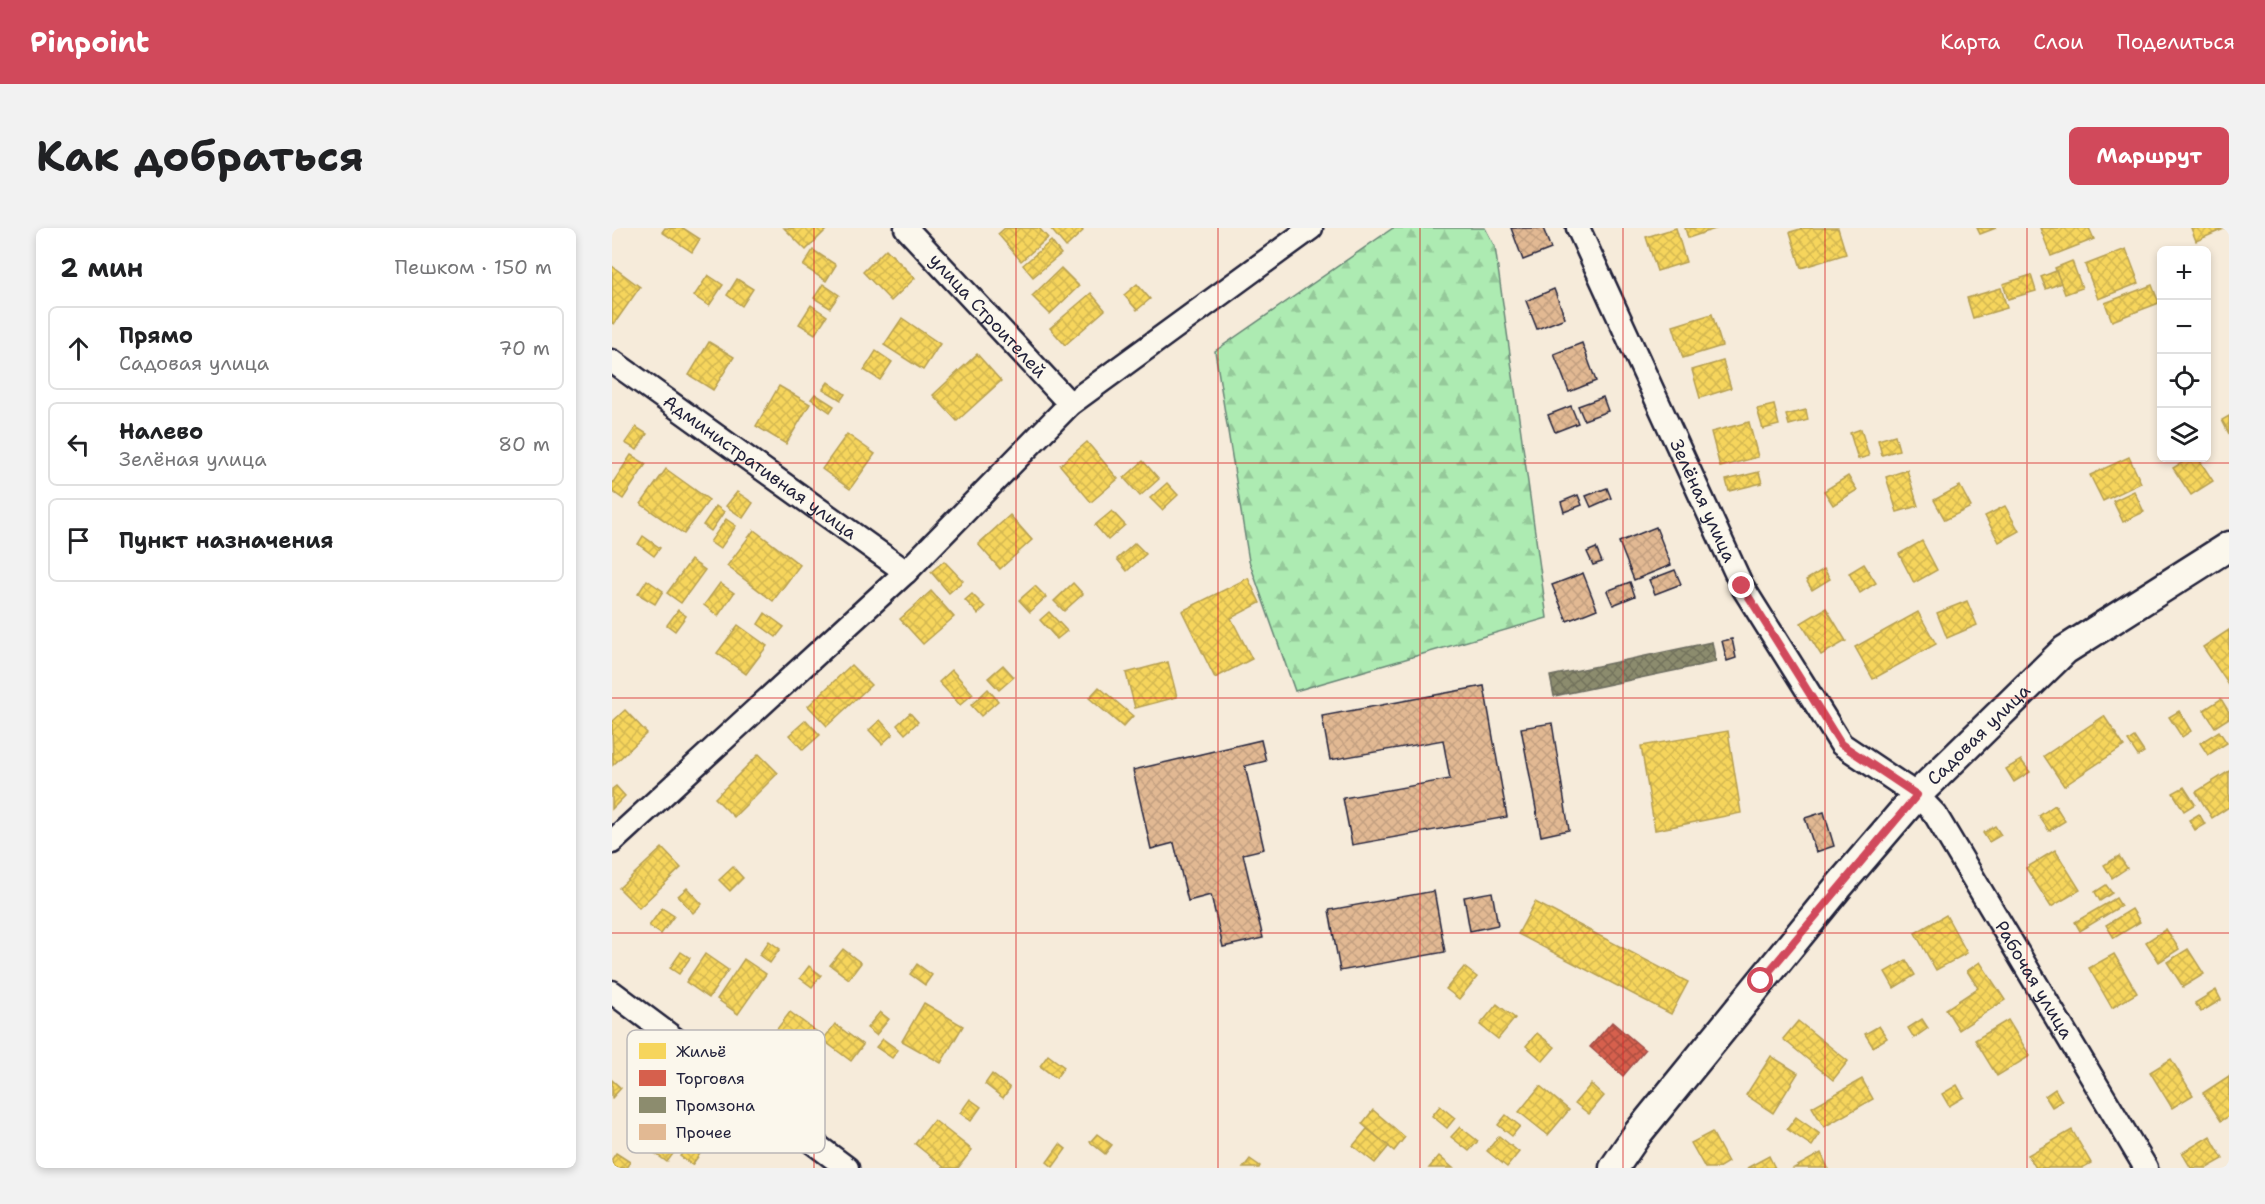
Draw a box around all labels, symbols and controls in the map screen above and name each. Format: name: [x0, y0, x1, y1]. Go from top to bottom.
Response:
text: Pinpoint: [30, 23, 149, 61]
text: Карта: [1940, 28, 2000, 56]
text: Слои: [2033, 28, 2084, 56]
text: Поделиться: [2117, 28, 2235, 56]
button: Маршрут: [2069, 127, 2229, 185]
text: Как добраться: [36, 128, 364, 184]
map controls: [2157, 246, 2211, 462]
button: +: [2157, 246, 2211, 300]
street label: улица Строителей: [924, 248, 1052, 383]
text: 2 мин: [60, 250, 143, 285]
text: Пешком · 150 m: [395, 254, 552, 280]
button: −: [2157, 300, 2211, 354]
text: Прямо: [119, 321, 193, 350]
icon: ahead: [62, 332, 95, 365]
text: 70 m: [498, 335, 550, 361]
text: Садовая улица: [119, 350, 269, 376]
button: locate: [2157, 354, 2211, 408]
street label: Административная улица: [658, 389, 862, 545]
button: layers: [2157, 408, 2211, 462]
text: Налево: [119, 417, 203, 446]
icon: left: [62, 428, 95, 461]
text: 80 m: [498, 431, 550, 457]
street label: Зелёная улица: [1664, 435, 1742, 566]
text: Зелёная улица: [119, 446, 267, 472]
icon: arrive: [62, 524, 95, 557]
text: Пункт назначения: [119, 526, 333, 555]
route end: [1728, 572, 1754, 598]
street label: Садовая улица: [1922, 679, 2035, 791]
street label: Рабочая улица: [1989, 916, 2078, 1043]
route start: [1747, 967, 1773, 993]
legend: [627, 1030, 825, 1153]
text: Жильё: [676, 1041, 726, 1062]
text: Торговля: [676, 1068, 745, 1089]
text: Промзона: [676, 1095, 755, 1116]
text: Прочее: [676, 1122, 732, 1143]

